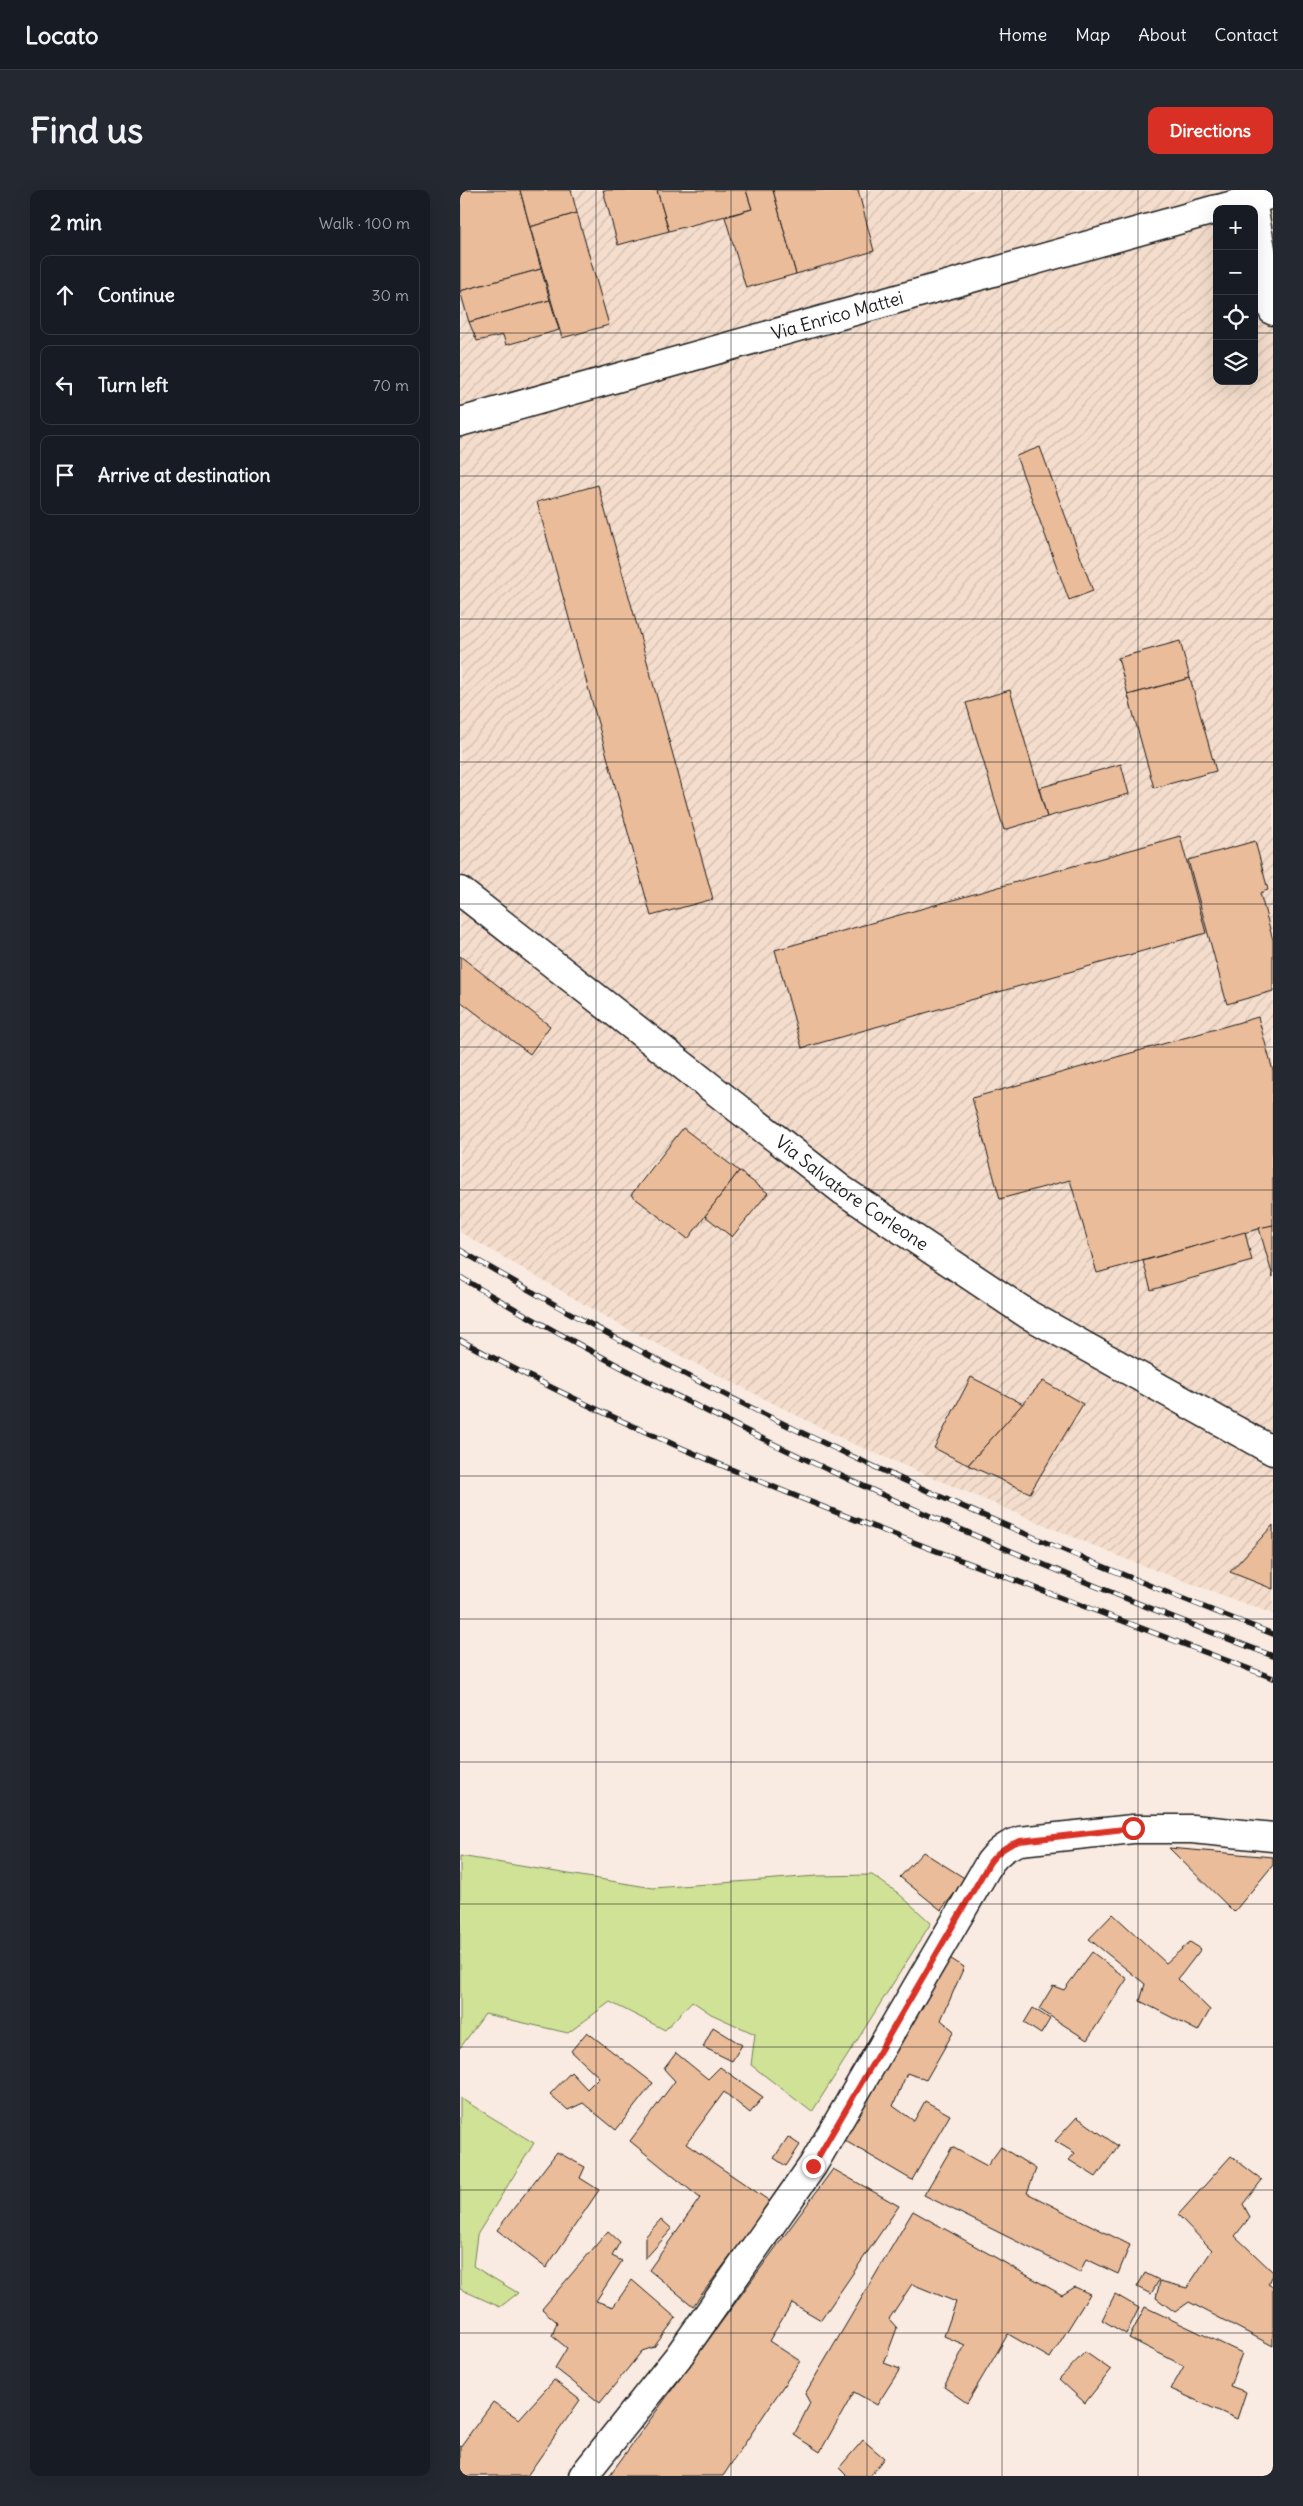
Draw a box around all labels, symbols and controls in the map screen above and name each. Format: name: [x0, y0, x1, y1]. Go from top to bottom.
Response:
text: Locato: [25, 20, 99, 50]
text: Home: [999, 23, 1047, 46]
text: Map: [1075, 23, 1110, 46]
text: About: [1138, 23, 1186, 46]
text: Contact: [1214, 23, 1278, 46]
button: Directions: [1148, 107, 1273, 154]
text: Find us: [30, 108, 143, 152]
map controls: [1213, 205, 1258, 385]
button: +: [1213, 205, 1258, 250]
text: 2 min: [50, 209, 102, 236]
text: Walk · 100 m: [319, 213, 410, 233]
button: −: [1213, 250, 1258, 295]
icon: ahead: [51, 281, 79, 309]
text: Continue: [98, 283, 175, 307]
text: 30 m: [372, 285, 409, 305]
street label: Via Enrico Mattei: [769, 286, 906, 345]
button: locate: [1213, 295, 1258, 340]
button: layers: [1213, 340, 1258, 385]
icon: left: [51, 371, 79, 399]
text: Turn left: [98, 373, 168, 397]
text: 70 m: [373, 375, 409, 395]
icon: arrive: [51, 461, 79, 489]
text: Arrive at destination: [98, 463, 271, 487]
street label: Via Salvatore Corleone: [771, 1130, 933, 1256]
route start: [1122, 1817, 1145, 1840]
route end: [802, 2155, 825, 2178]

